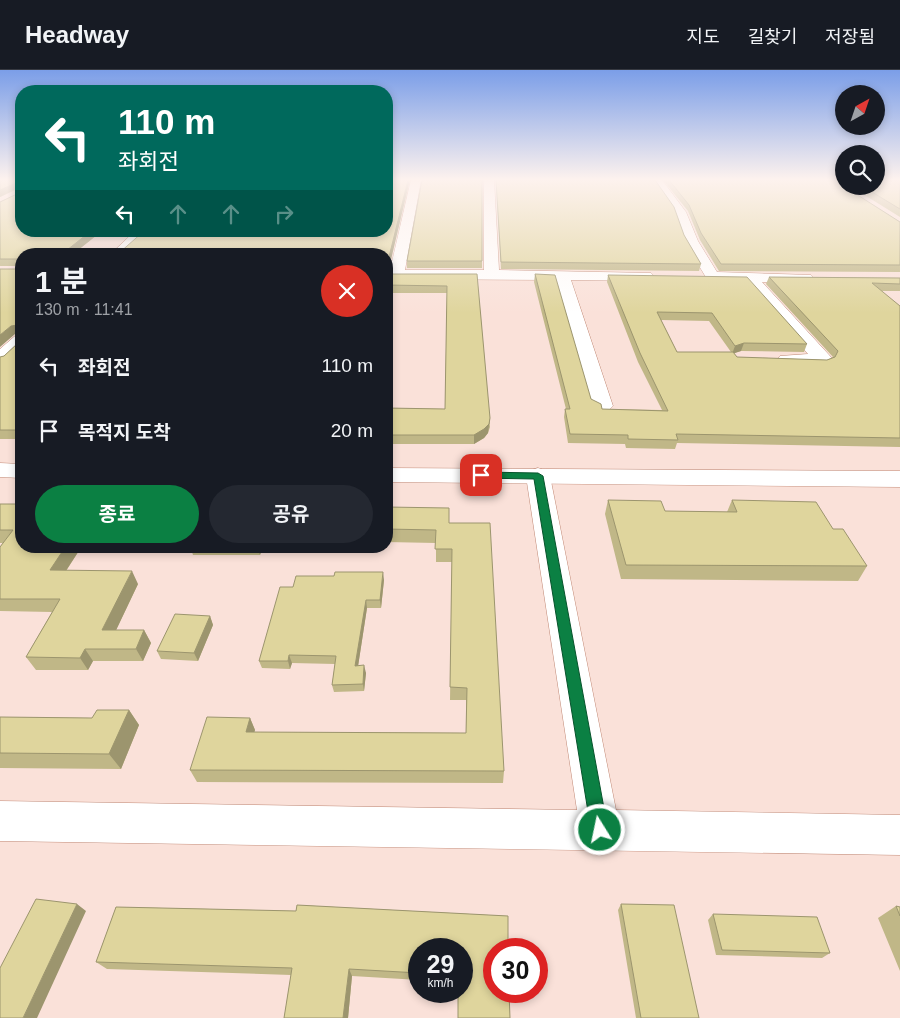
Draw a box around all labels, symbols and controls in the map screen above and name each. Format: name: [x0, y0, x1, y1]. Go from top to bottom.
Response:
text: Headway: [25, 21, 129, 48]
text: 지도: [687, 27, 720, 47]
text: 길찾기: [748, 27, 797, 47]
text: 저장됨: [825, 27, 875, 47]
north arrow: [835, 85, 885, 135]
map controls: [835, 85, 885, 195]
text: 110 m: [118, 102, 215, 141]
icon: left: [35, 105, 100, 170]
button: search: [835, 145, 885, 195]
text: 좌회전: [118, 149, 179, 174]
icon: left: [111, 200, 139, 228]
icon: ahead: [164, 200, 192, 228]
icon: ahead: [217, 200, 245, 228]
icon: right: [270, 200, 298, 228]
text: 1 분: [35, 265, 88, 298]
button: close: [321, 265, 373, 317]
text: 130 m · 11:41: [35, 301, 133, 318]
icon: left: [35, 352, 63, 380]
text: 110 m: [322, 355, 373, 376]
text: 좌회전: [78, 357, 130, 378]
icon: arrive: [35, 417, 63, 445]
text: 20 m: [331, 420, 373, 441]
text: 목적지 도착: [78, 422, 171, 443]
pin: [460, 454, 502, 496]
icon: arrive: [467, 461, 495, 489]
button: 종료: [35, 485, 199, 543]
button: 공유: [209, 485, 373, 543]
position arrow: [573, 803, 625, 855]
speed limit sign: 30: [483, 938, 548, 1003]
text: 29: [427, 950, 454, 978]
text: km/h: [427, 976, 454, 990]

